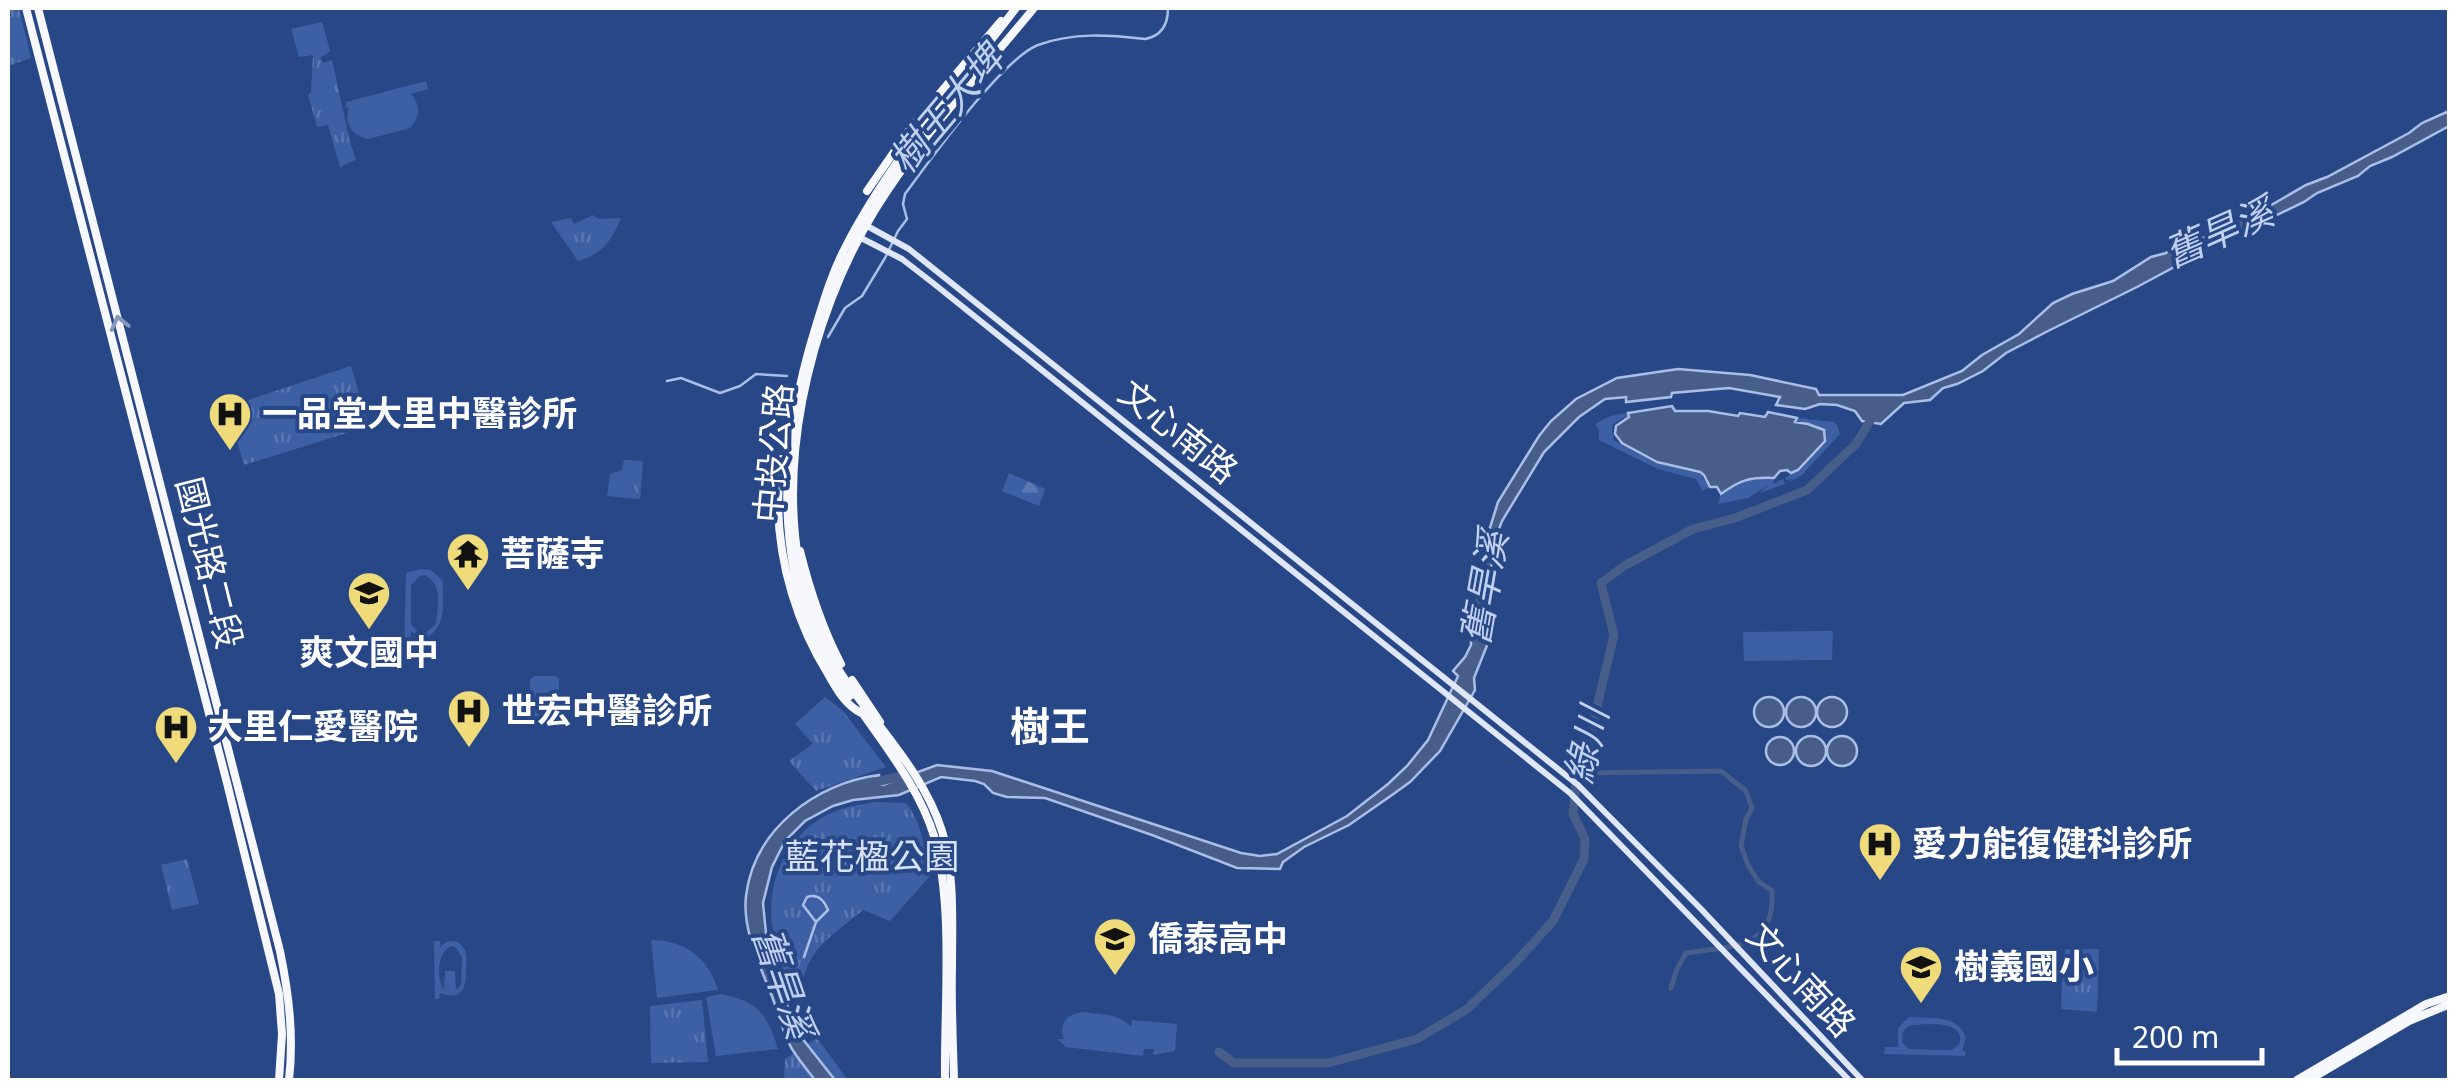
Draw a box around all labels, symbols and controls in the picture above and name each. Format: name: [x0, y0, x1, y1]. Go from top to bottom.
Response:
water label: 樹王大埤: [877, 30, 1017, 183]
water label: 舊旱溪: [2156, 182, 2285, 278]
one-way arrow: [110, 314, 131, 331]
street label: 文心南路: [1110, 369, 1248, 493]
street label: 中投公路: [743, 381, 802, 525]
place label: 一品堂大里中醫診所: [262, 389, 577, 436]
hospital icon: 一品堂大里中醫診所: [207, 391, 253, 452]
street label: 國光路二段: [166, 472, 254, 653]
water label: 舊旱溪: [1448, 522, 1519, 648]
place label: 菩薩寺: [500, 529, 605, 576]
temple icon: 菩薩寺: [445, 531, 491, 592]
school or university icon: 爽文國中: [346, 570, 392, 631]
place label: 爽文國中: [299, 628, 439, 675]
place label: 世宏中醫診所: [502, 686, 712, 733]
hospital icon: 世宏中醫診所: [446, 688, 492, 749]
district label: 樹王: [1010, 698, 1090, 753]
water label: 綠川: [1551, 698, 1620, 787]
place label: 大里仁愛醫院: [208, 702, 418, 749]
hospital icon: 大里仁愛醫院: [153, 704, 199, 765]
place label: 愛力能復健科診所: [1912, 819, 2192, 866]
hospital icon: 愛力能復健科診所: [1857, 821, 1903, 882]
park label: 藍花楹公園: [784, 832, 960, 879]
street label: 文心南路: [1737, 912, 1867, 1046]
place label: 僑泰高中: [1148, 914, 1288, 961]
school or university icon: 僑泰高中: [1092, 916, 1138, 977]
water label: 舊旱溪: [742, 920, 830, 1049]
place label: 樹義國小: [1954, 942, 2094, 989]
school or university icon: 樹義國小: [1898, 944, 1944, 1005]
scale bar: [2117, 1003, 2262, 1065]
text: 200 m: [2132, 1016, 2219, 1057]

